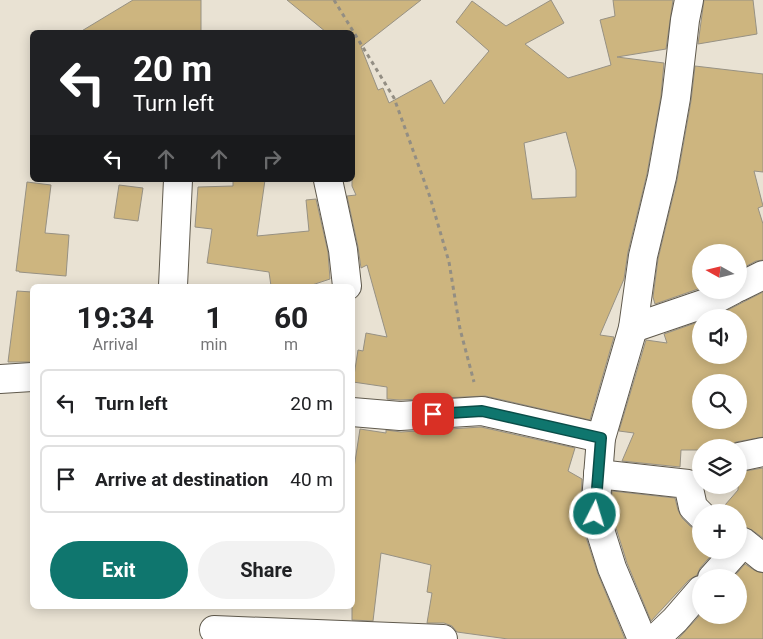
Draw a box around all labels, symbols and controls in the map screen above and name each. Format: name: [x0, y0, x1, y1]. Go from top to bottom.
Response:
text: 20 m: [133, 49, 212, 90]
icon: left: [50, 50, 115, 115]
text: Turn left: [133, 91, 214, 116]
icon: left: [99, 145, 127, 173]
icon: ahead: [152, 145, 180, 173]
icon: ahead: [205, 145, 233, 173]
icon: right: [258, 145, 286, 173]
north arrow: [692, 244, 748, 299]
map controls: [692, 244, 747, 624]
text: 19:34: [77, 300, 154, 335]
text: 1: [205, 300, 223, 335]
text: 60: [274, 300, 308, 335]
button: sound: [692, 309, 747, 364]
text: Arrival: [93, 335, 138, 354]
text: min: [201, 335, 227, 354]
text: m: [284, 335, 298, 354]
button: search: [692, 374, 747, 429]
icon: left: [52, 389, 80, 417]
text: Turn left: [95, 392, 168, 415]
text: 20 m: [290, 392, 333, 415]
pin: [412, 393, 454, 435]
icon: arrive: [419, 400, 447, 428]
button: layers: [692, 439, 747, 494]
icon: arrive: [52, 465, 80, 493]
text: Arrive at destination: [95, 468, 268, 491]
text: 40 m: [290, 468, 333, 491]
position arrow: [568, 487, 620, 539]
button: +: [692, 504, 747, 559]
button: Exit: [50, 541, 188, 599]
button: Share: [198, 541, 335, 599]
button: −: [692, 569, 747, 624]

